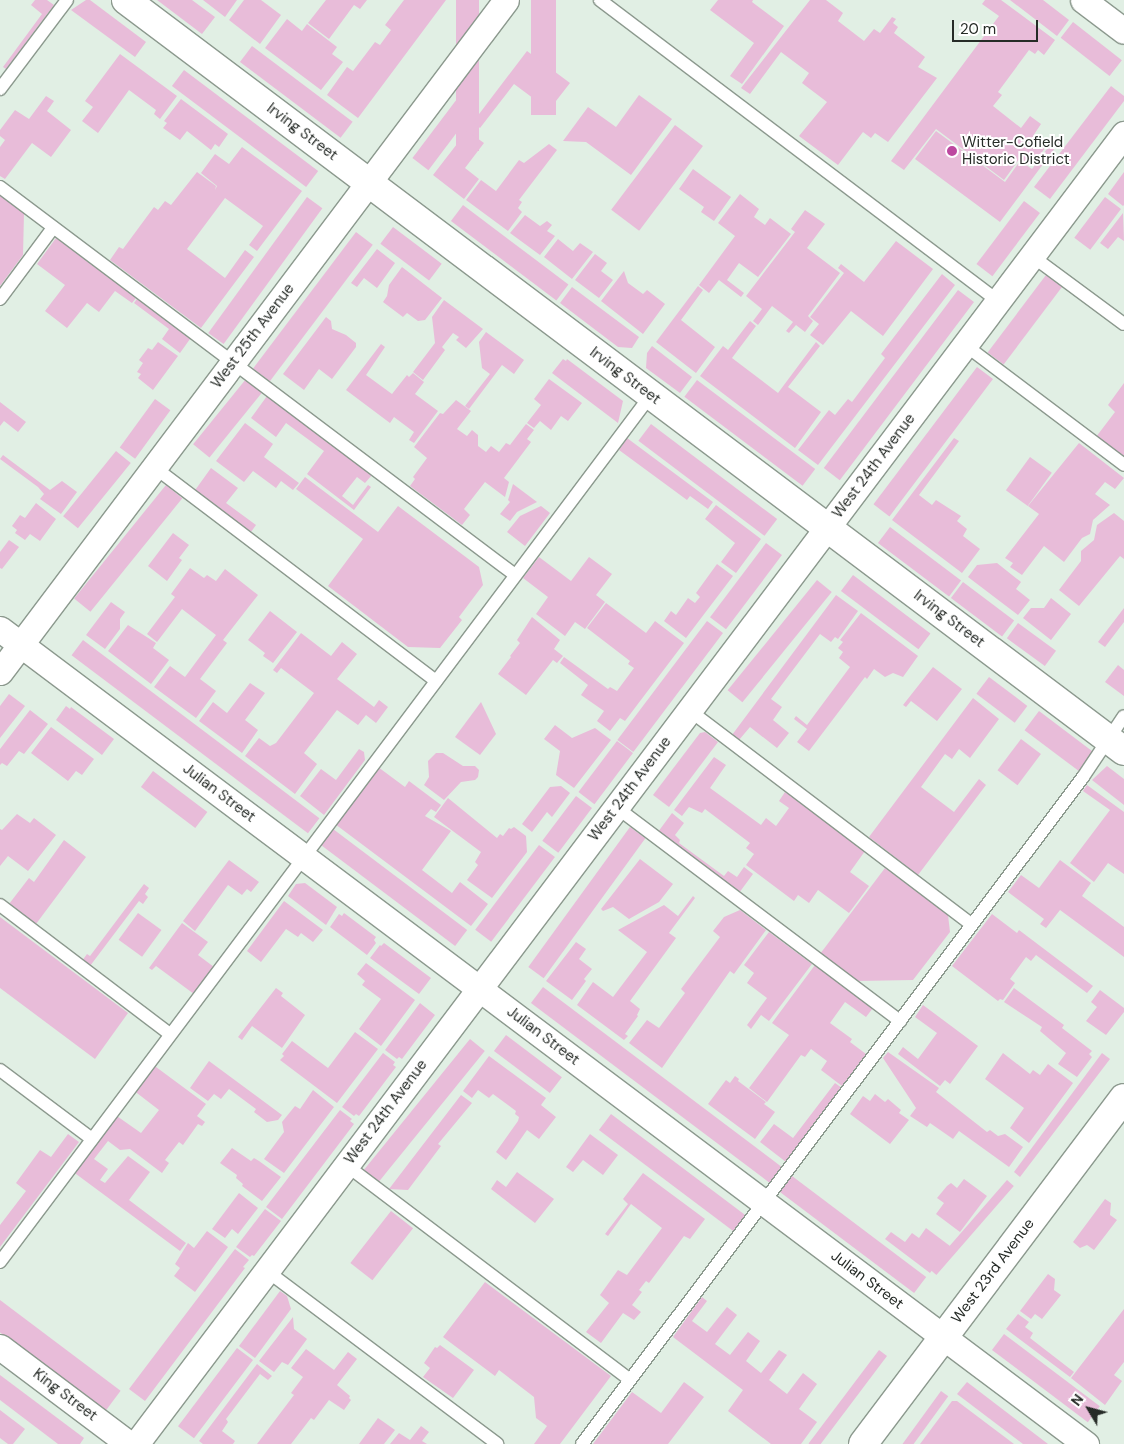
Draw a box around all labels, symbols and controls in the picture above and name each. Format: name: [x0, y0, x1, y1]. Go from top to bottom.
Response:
scale bar: [954, 10, 1040, 42]
text: 20 m: [960, 19, 996, 39]
street label: Irving Street: [263, 100, 341, 164]
place label: Witter-Cofield Historic District: [962, 133, 1070, 168]
marker: Witter-Cofield Historic District: [946, 145, 958, 157]
street label: West 25th Avenue: [208, 280, 298, 392]
street label: Irving Street: [586, 344, 664, 408]
street label: West 24th Avenue: [829, 410, 919, 522]
street label: Irving Street: [910, 587, 988, 651]
street label: West 24th Avenue: [585, 733, 675, 845]
street label: Julian Street: [179, 760, 259, 826]
street label: Julian Street: [503, 1003, 583, 1069]
street label: West 24th Avenue: [341, 1056, 431, 1168]
street label: West 23rd Avenue: [948, 1215, 1038, 1327]
street label: Julian Street: [827, 1247, 907, 1313]
street label: King Street: [29, 1365, 101, 1425]
north arrow: [1064, 1384, 1114, 1434]
text: N: [1067, 1390, 1087, 1409]

